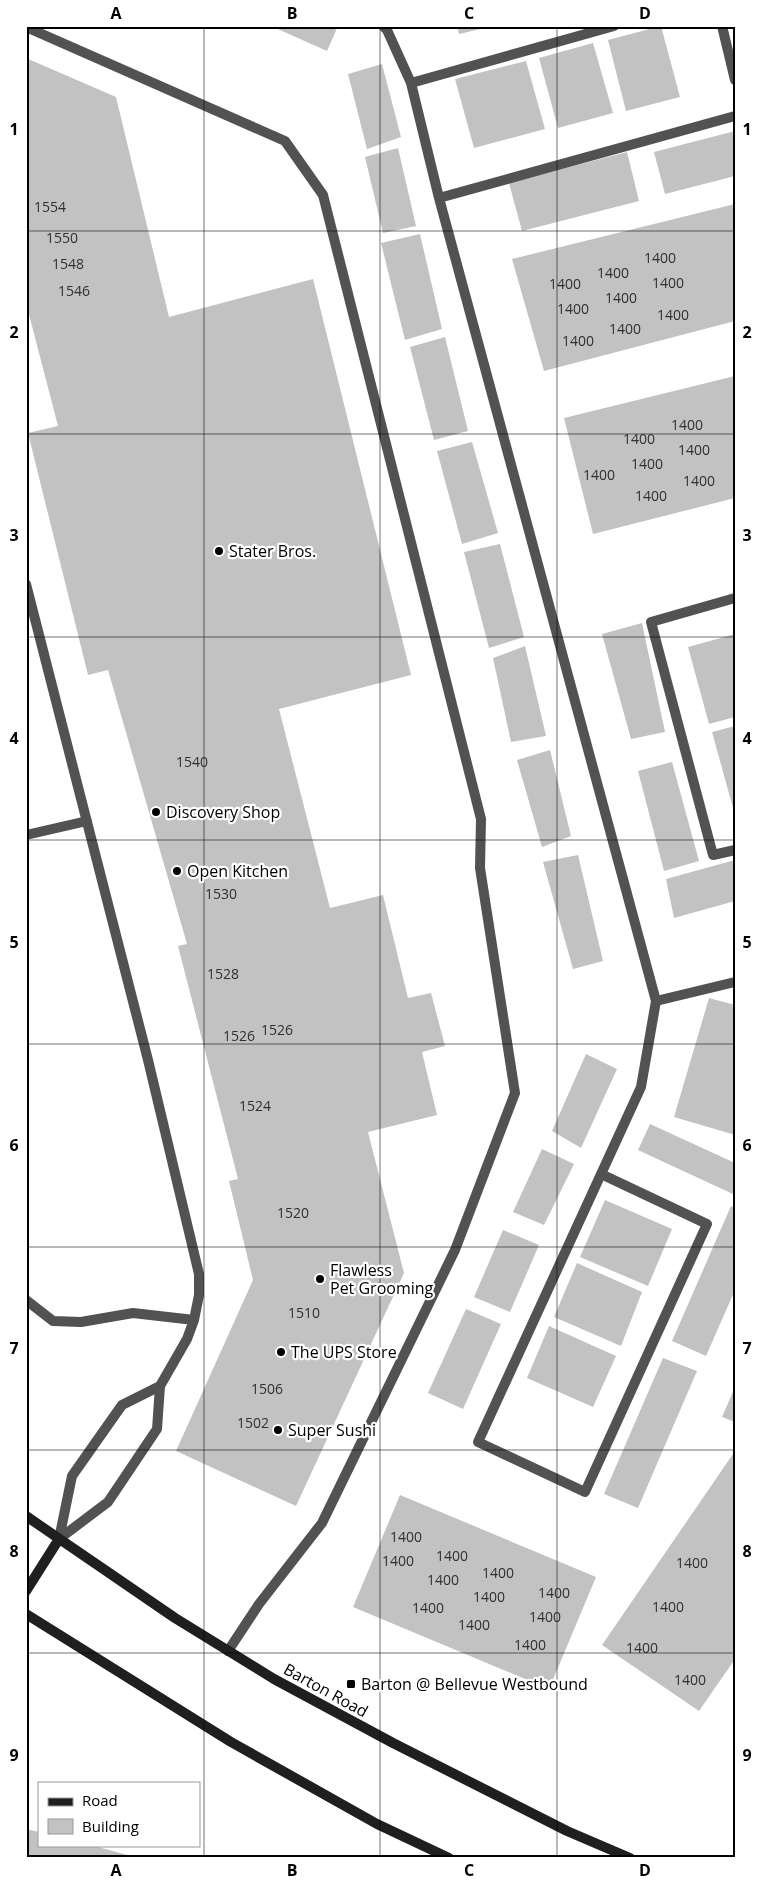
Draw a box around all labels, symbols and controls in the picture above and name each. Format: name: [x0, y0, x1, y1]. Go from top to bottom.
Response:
text: A: [110, 2, 122, 24]
text: B: [287, 2, 297, 24]
text: C: [464, 2, 474, 24]
text: D: [639, 2, 651, 24]
text: 1: [9, 118, 19, 140]
text: 1: [742, 118, 752, 140]
house number: 1554: [34, 197, 66, 216]
house number: 1550: [46, 228, 78, 247]
house number: 1400: [644, 248, 676, 267]
house number: 1548: [52, 254, 84, 273]
house number: 1400: [597, 263, 629, 282]
house number: 1400: [652, 273, 684, 292]
house number: 1400: [549, 274, 581, 293]
house number: 1546: [58, 281, 90, 300]
house number: 1400: [605, 288, 637, 307]
house number: 1400: [557, 299, 589, 318]
house number: 1400: [657, 305, 689, 324]
house number: 1400: [609, 319, 641, 338]
text: 2: [9, 321, 19, 343]
text: 2: [742, 321, 752, 343]
house number: 1400: [562, 331, 594, 350]
house number: 1400: [671, 415, 703, 434]
house number: 1400: [623, 429, 655, 448]
house number: 1400: [678, 440, 710, 459]
house number: 1400: [631, 454, 663, 473]
house number: 1400: [583, 465, 615, 484]
house number: 1400: [683, 471, 715, 490]
house number: 1400: [635, 486, 667, 505]
text: 3: [9, 524, 19, 546]
text: 3: [742, 524, 752, 546]
place label: Stater Bros.: [229, 540, 316, 562]
marker: Stater Bros.: [213, 545, 225, 557]
text: 4: [9, 727, 19, 749]
text: 4: [742, 727, 752, 749]
house number: 1540: [176, 752, 208, 771]
place label: Discovery Shop: [166, 801, 280, 823]
marker: Discovery Shop: [150, 806, 162, 818]
place label: Open Kitchen: [187, 860, 288, 882]
marker: Open Kitchen: [171, 865, 183, 877]
house number: 1530: [205, 884, 237, 903]
text: 5: [9, 931, 19, 953]
text: 5: [742, 931, 752, 953]
house number: 1528: [207, 964, 239, 983]
house number: 1526: [261, 1020, 293, 1039]
house number: 1526: [223, 1026, 255, 1045]
house number: 1524: [239, 1096, 271, 1115]
text: 6: [9, 1134, 19, 1156]
text: 6: [742, 1134, 752, 1156]
house number: 1520: [277, 1203, 309, 1222]
place label: Flawless Pet Grooming: [330, 1259, 434, 1299]
marker: Flawless Pet Grooming: [314, 1273, 326, 1285]
house number: 1510: [288, 1303, 320, 1322]
text: 7: [9, 1337, 19, 1359]
text: 7: [742, 1337, 752, 1359]
place label: The UPS Store: [291, 1341, 397, 1363]
marker: The UPS Store: [275, 1346, 287, 1358]
house number: 1506: [251, 1379, 283, 1398]
house number: 1502: [237, 1413, 269, 1432]
place label: Super Sushi: [288, 1419, 376, 1441]
marker: Super Sushi: [272, 1424, 284, 1436]
house number: 1400: [390, 1527, 422, 1546]
text: 8: [9, 1540, 19, 1562]
text: 8: [742, 1540, 752, 1562]
house number: 1400: [436, 1546, 468, 1565]
house number: 1400: [382, 1551, 414, 1570]
house number: 1400: [676, 1553, 708, 1572]
house number: 1400: [482, 1563, 514, 1582]
house number: 1400: [427, 1570, 459, 1589]
house number: 1400: [538, 1583, 570, 1602]
house number: 1400: [473, 1587, 505, 1606]
house number: 1400: [652, 1597, 684, 1616]
house number: 1400: [412, 1598, 444, 1617]
house number: 1400: [529, 1607, 561, 1626]
house number: 1400: [458, 1615, 490, 1634]
house number: 1400: [514, 1635, 546, 1654]
house number: 1400: [626, 1638, 658, 1657]
street label: Barton Road: [280, 1658, 372, 1722]
house number: 1400: [674, 1670, 706, 1689]
place label: Barton @ Bellevue Westbound: [361, 1673, 588, 1695]
marker: Barton @ Bellevue Westbound: [345, 1678, 357, 1690]
text: 9: [9, 1744, 19, 1766]
text: 9: [742, 1744, 752, 1766]
legend: [38, 1782, 200, 1846]
text: Road: [82, 1790, 118, 1810]
text: Building: [82, 1816, 139, 1836]
text: A: [110, 1859, 122, 1881]
text: B: [287, 1859, 297, 1881]
text: C: [464, 1859, 474, 1881]
text: D: [639, 1859, 651, 1881]

